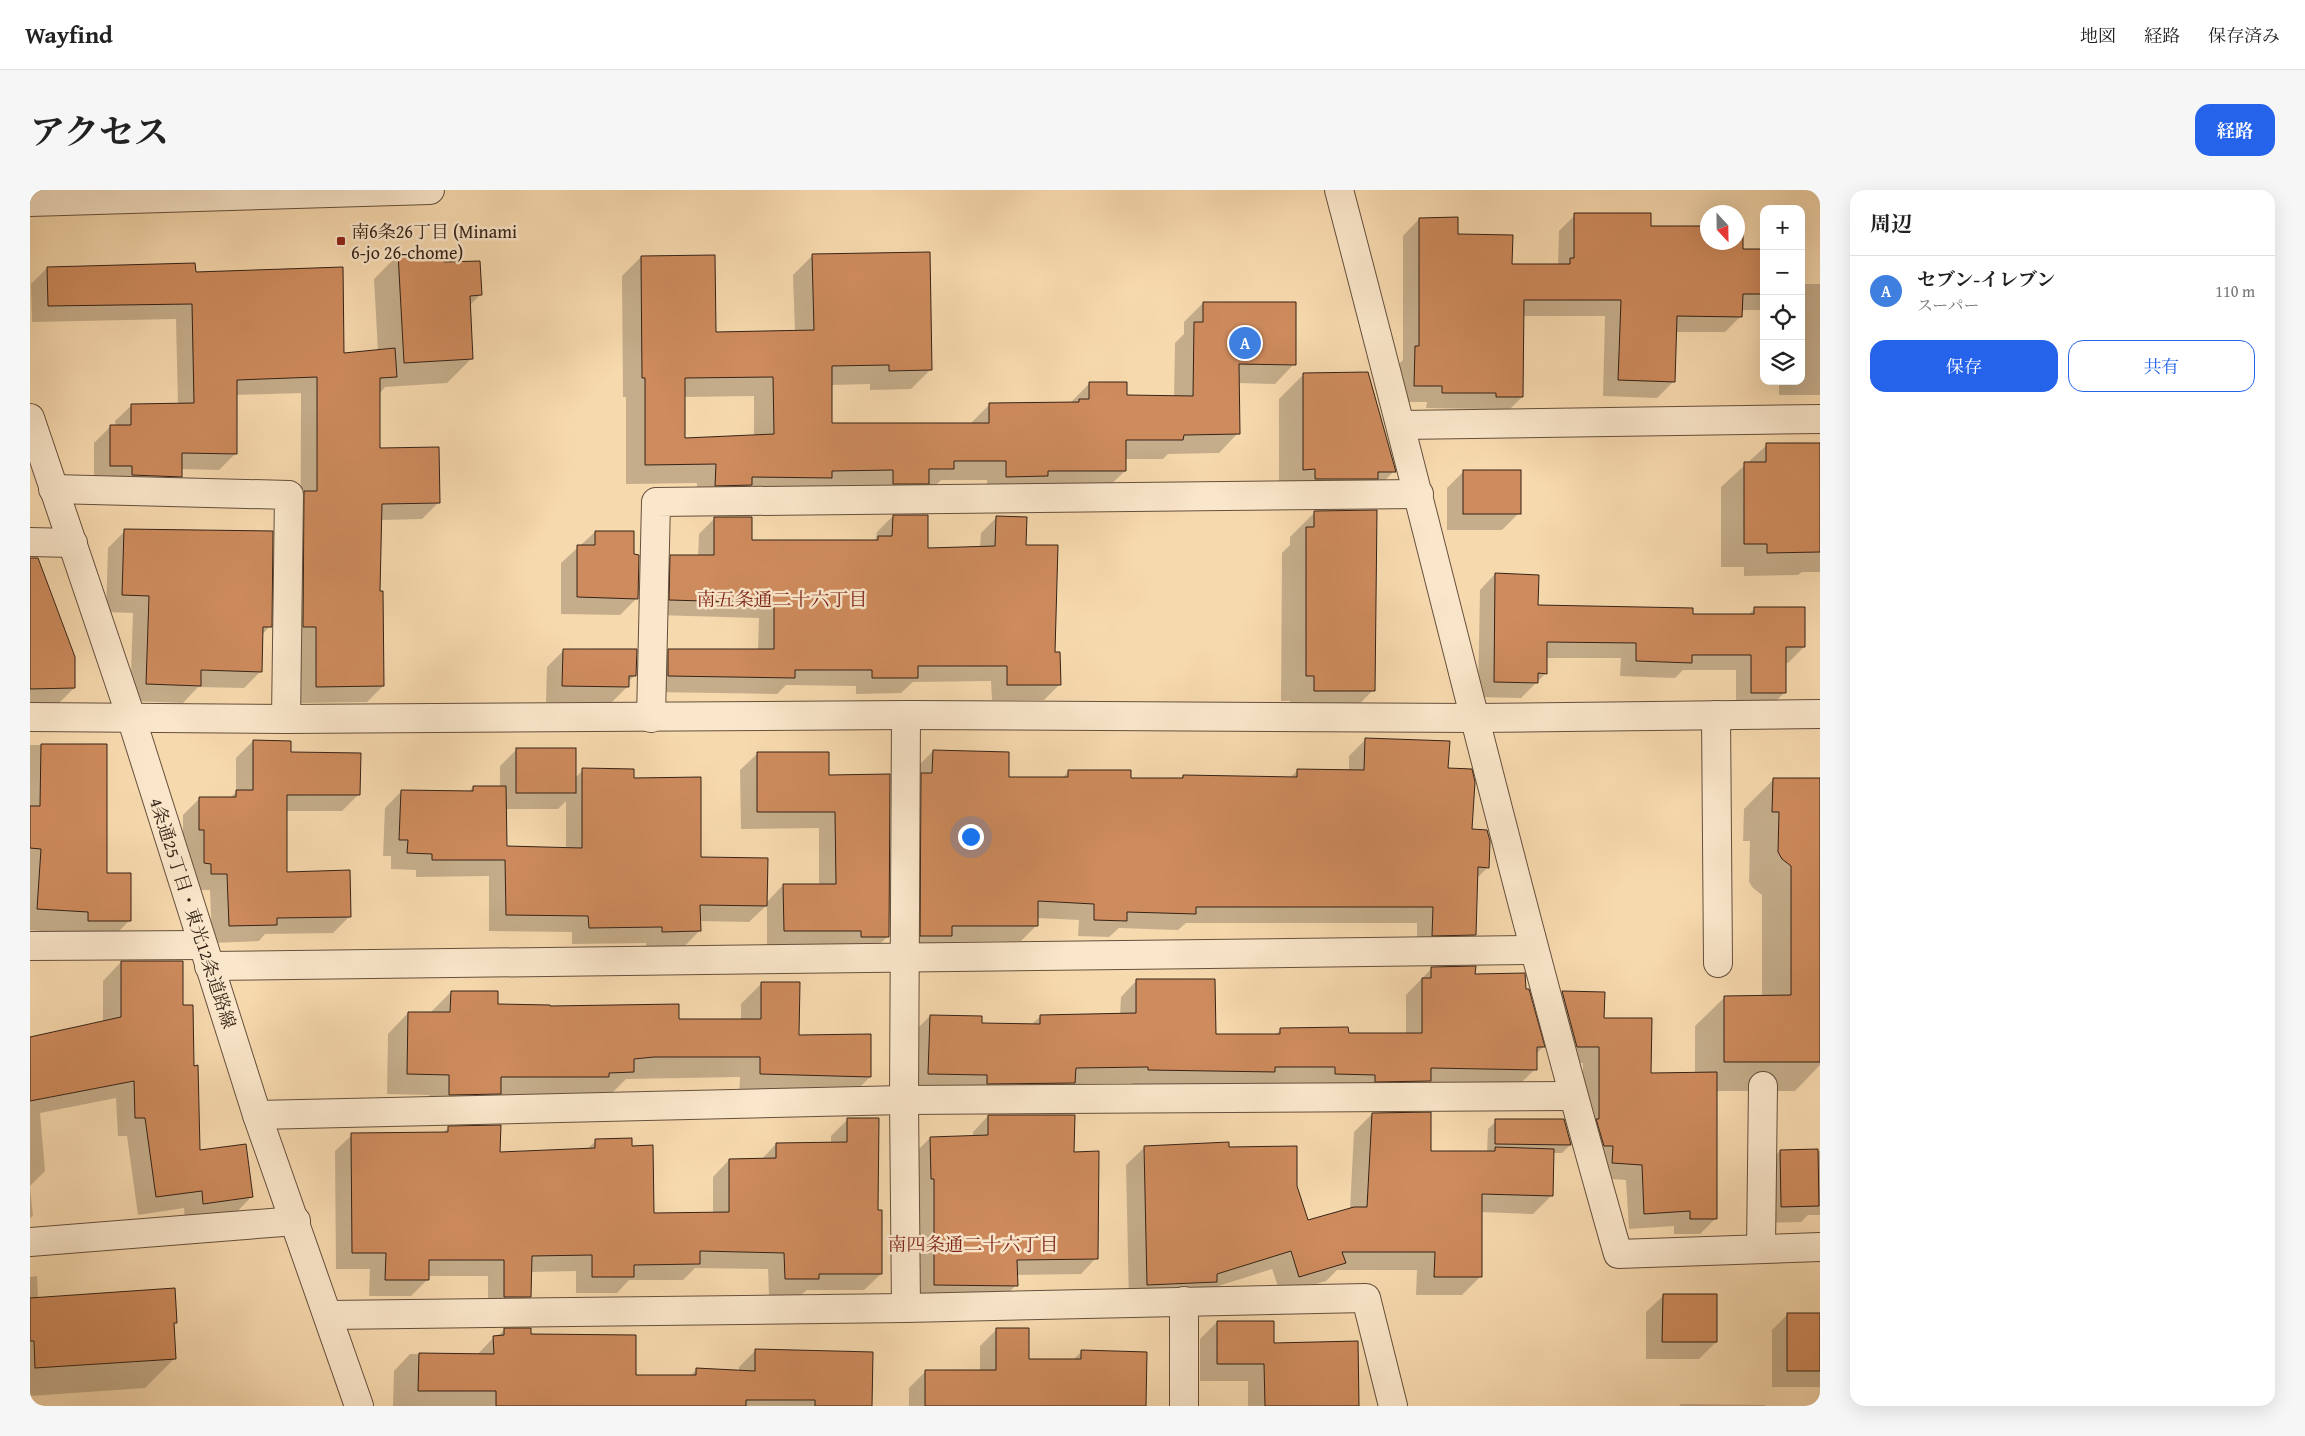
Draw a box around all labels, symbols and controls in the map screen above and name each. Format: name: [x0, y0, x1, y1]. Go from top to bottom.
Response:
text: Wayfind: [25, 17, 113, 52]
text: 地図: [2080, 22, 2116, 49]
text: 経路: [2144, 22, 2180, 49]
text: 保存済み: [2208, 22, 2280, 49]
button: 経路: [2195, 104, 2275, 156]
text: アクセス: [30, 106, 169, 157]
north arrow: [1700, 205, 1745, 250]
map controls: [1760, 205, 1805, 385]
button: +: [1760, 205, 1805, 250]
text: 周辺: [1870, 208, 1912, 239]
place label: 南6条26丁目 (Minami 6-jo 26-chome): [351, 218, 517, 266]
marker: 南6条26丁目 (Minami 6-jo 26-chome): [335, 235, 347, 247]
button: −: [1760, 250, 1805, 295]
text: セブン-イレブン: [1917, 265, 2055, 293]
text: A: [1881, 279, 1891, 303]
text: 110 m: [2215, 279, 2255, 303]
text: スーパー: [1917, 293, 1979, 317]
button: locate: [1760, 295, 1805, 340]
pin: A: [1229, 324, 1261, 362]
button: layers: [1760, 340, 1805, 385]
button: 保存: [1870, 340, 2058, 392]
button: 共有: [2068, 340, 2255, 392]
district label: 南五条通二十六丁目: [696, 585, 868, 613]
street label: 4条通25丁目・東光12条道路線: [143, 794, 243, 1032]
your location: [958, 824, 984, 850]
district label: 南四条通二十六丁目: [887, 1230, 1059, 1258]

